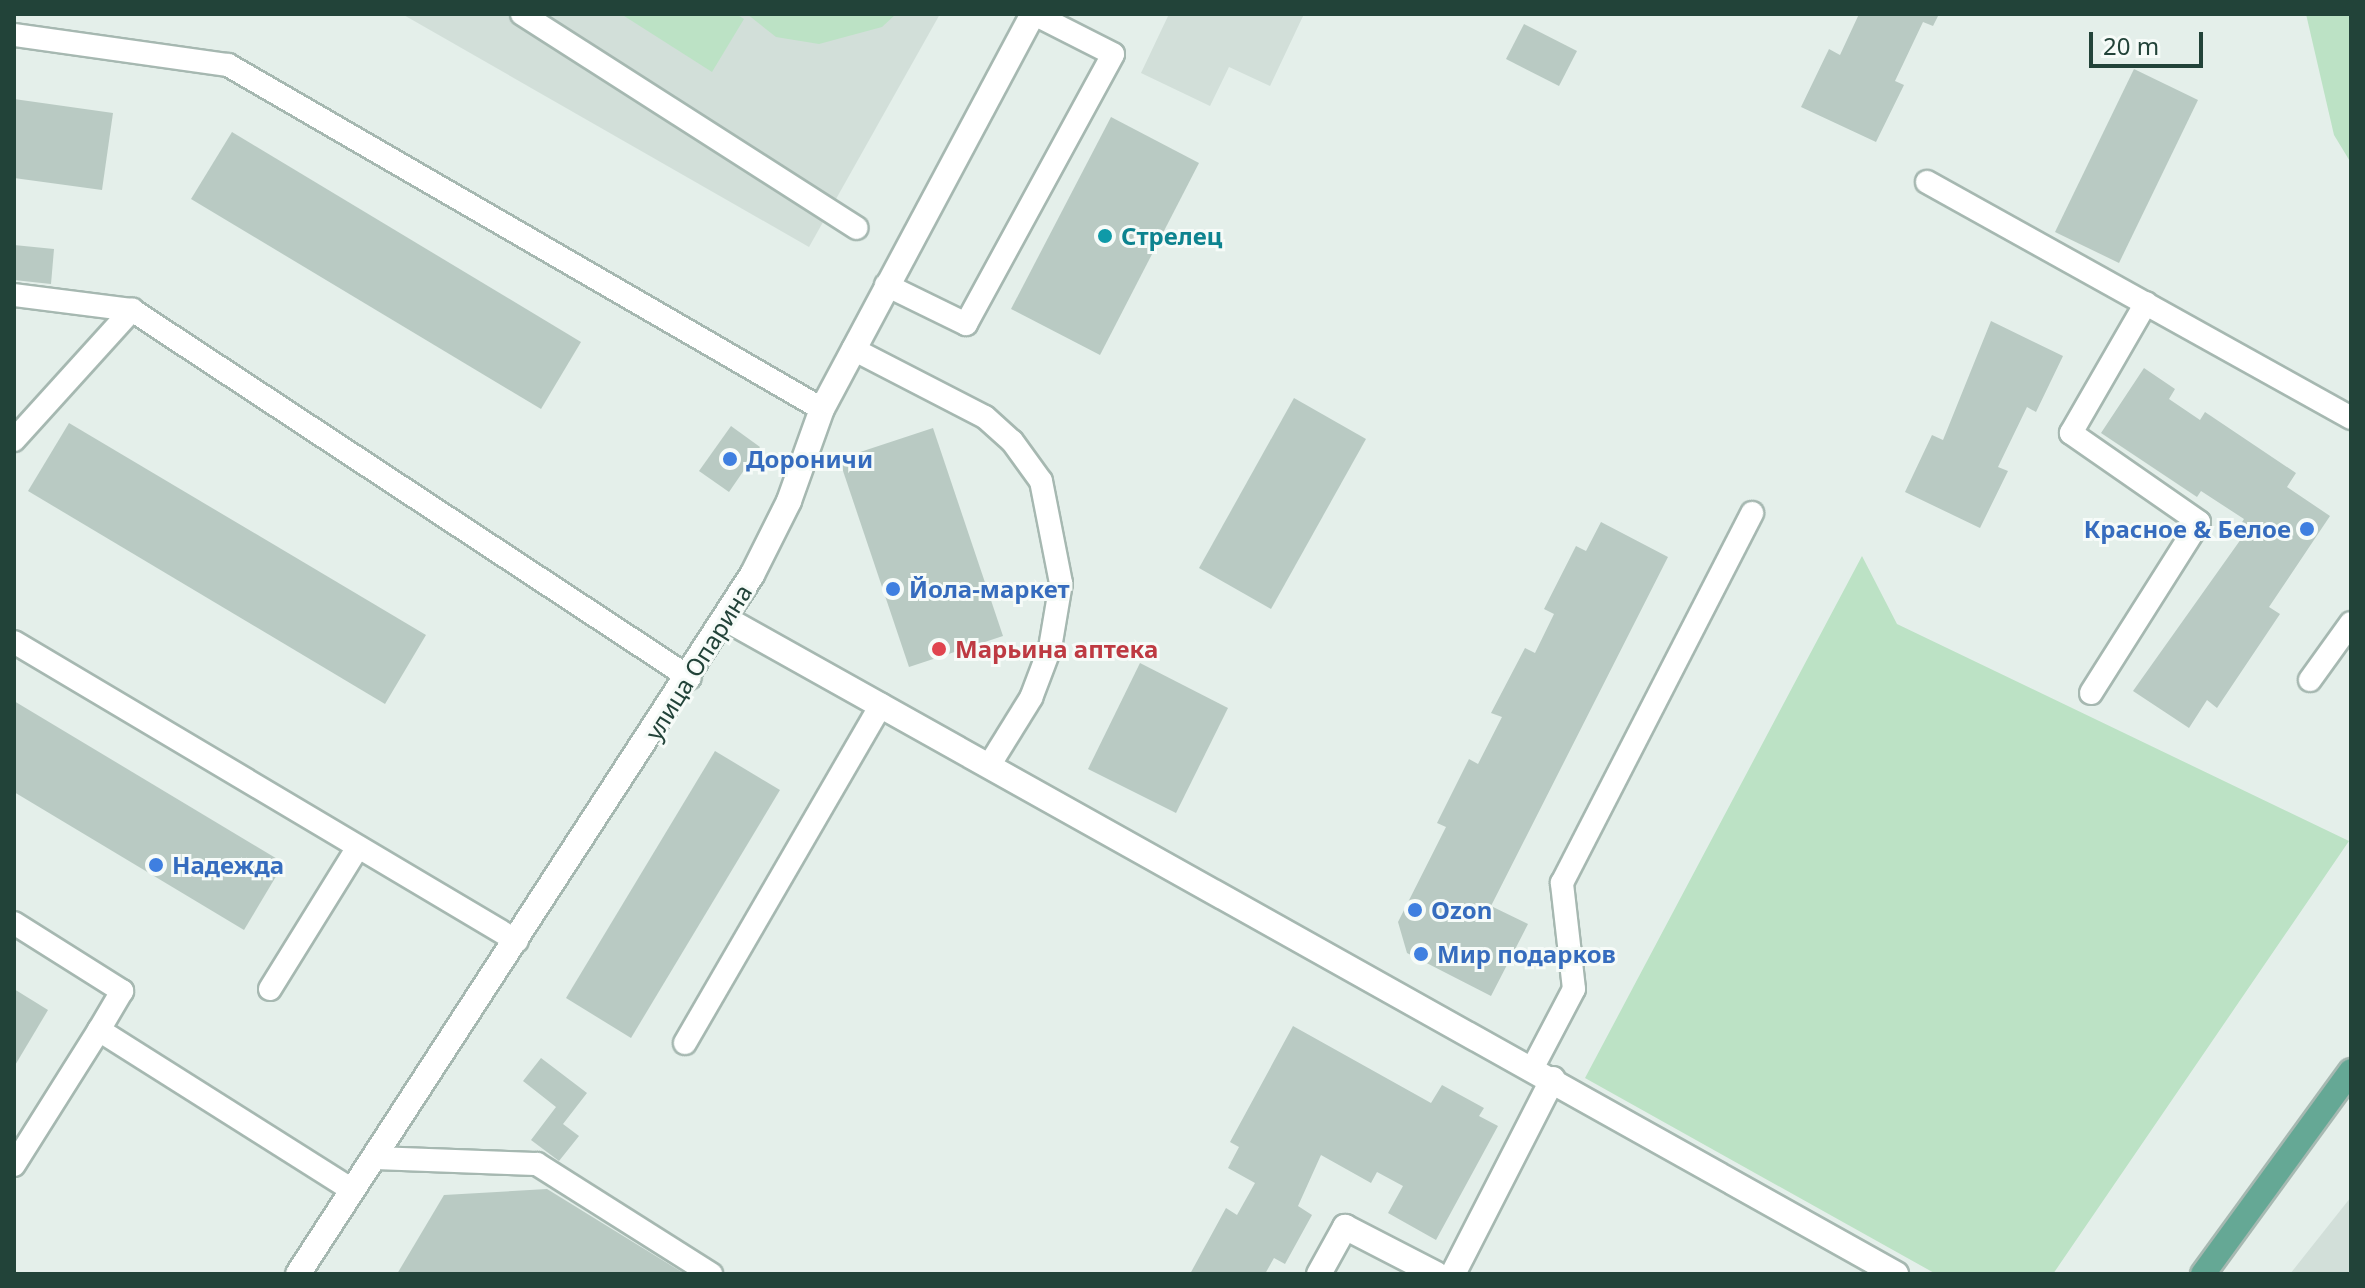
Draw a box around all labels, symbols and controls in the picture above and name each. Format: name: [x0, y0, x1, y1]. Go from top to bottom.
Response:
scale bar: [2093, 16, 2207, 66]
text: 20 m: [2103, 29, 2159, 62]
place label: Стрелец: [1121, 222, 1222, 250]
marker: Стрелец: [1096, 227, 1114, 245]
place label: Дороничи: [746, 445, 873, 473]
marker: Дороничи: [721, 450, 739, 468]
place label: Красное & Белое: [2084, 515, 2291, 543]
marker: Красное & Белое: [2298, 520, 2316, 538]
place label: Йола-маркет: [909, 575, 1070, 603]
street label: улица Опарина: [639, 579, 757, 745]
marker: Йола-маркет: [884, 580, 902, 598]
place label: Марьина аптека: [955, 635, 1158, 663]
marker: Марьина аптека: [930, 640, 948, 658]
place label: Надежда: [172, 851, 284, 879]
marker: Надежда: [147, 856, 165, 874]
place label: Ozon: [1431, 896, 1492, 924]
marker: Ozon: [1406, 901, 1424, 919]
place label: Мир подарков: [1437, 940, 1616, 968]
marker: Мир подарков: [1412, 945, 1430, 963]

